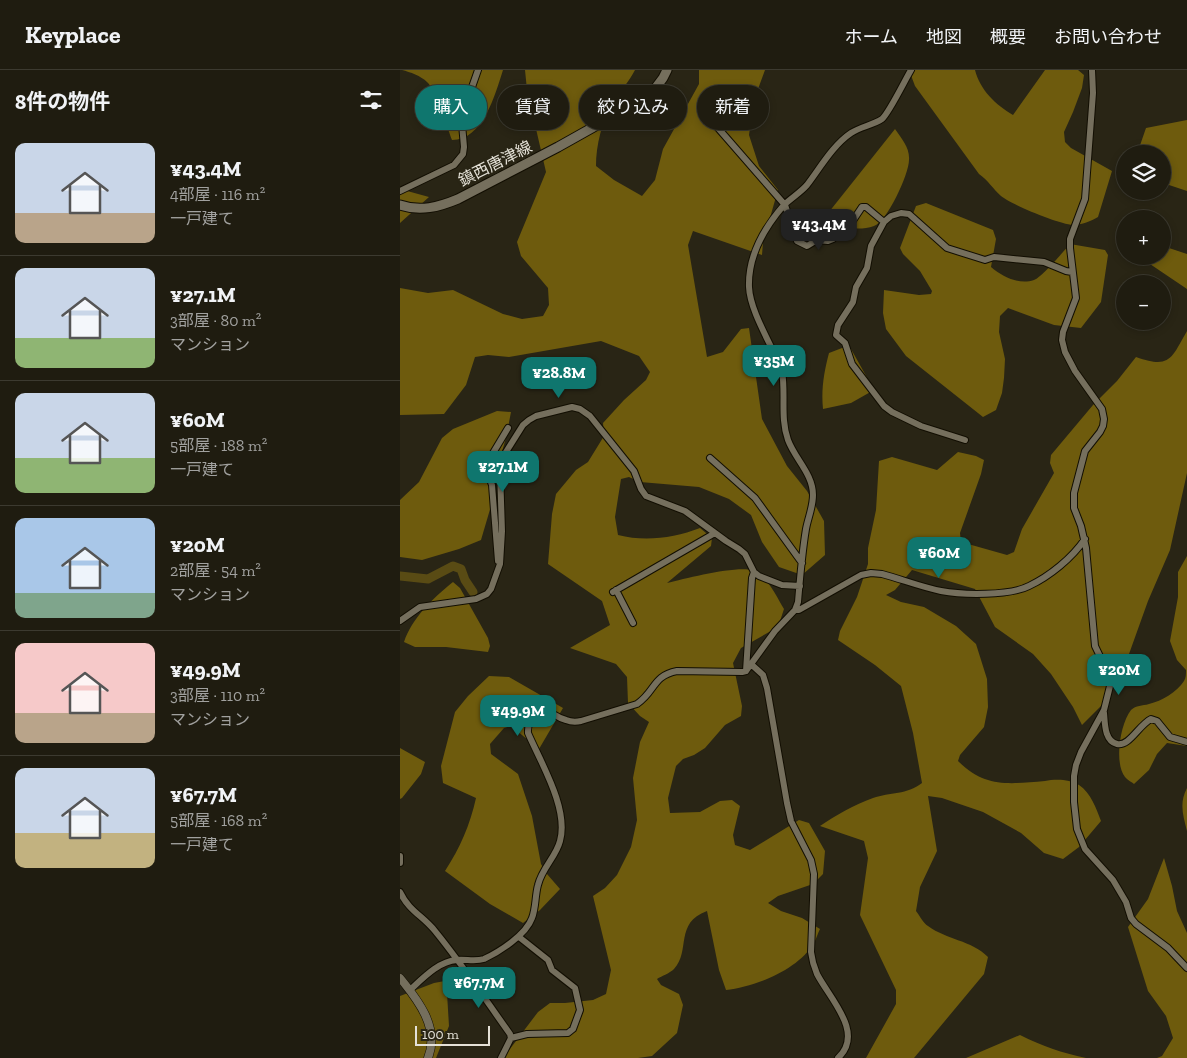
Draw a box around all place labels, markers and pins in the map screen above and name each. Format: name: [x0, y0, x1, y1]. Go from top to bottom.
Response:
pin: ¥43.4M: [778, 208, 860, 251]
pin: ¥35M: [744, 344, 804, 387]
pin: ¥28.8M: [518, 356, 600, 399]
pin: ¥27.1M: [462, 450, 544, 493]
pin: ¥60M: [909, 536, 969, 579]
pin: ¥20M: [1089, 654, 1149, 696]
pin: ¥49.9M: [477, 694, 559, 737]
pin: ¥67.7M: [438, 966, 520, 1009]

